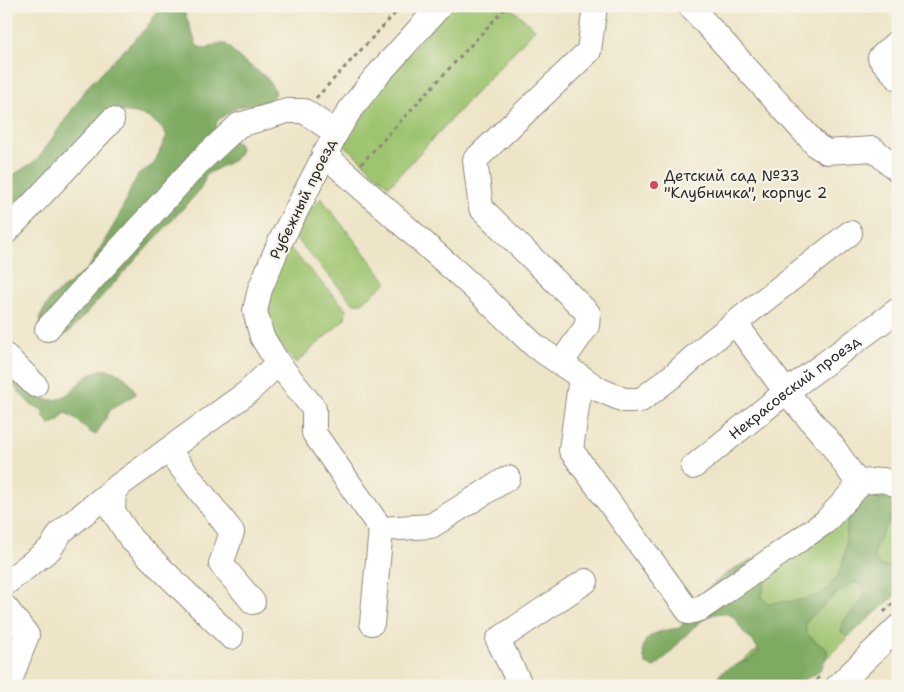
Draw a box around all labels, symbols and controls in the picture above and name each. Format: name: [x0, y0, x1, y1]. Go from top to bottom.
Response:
street label: Рубежный проезд: [265, 135, 341, 263]
place label: Детский сад №33 "Клубничка", корпус 2: [664, 166, 827, 203]
marker: Детский сад №33 "Клубничка", корпус 2: [648, 179, 660, 191]
street label: Некрасовский проезд: [725, 331, 865, 444]

